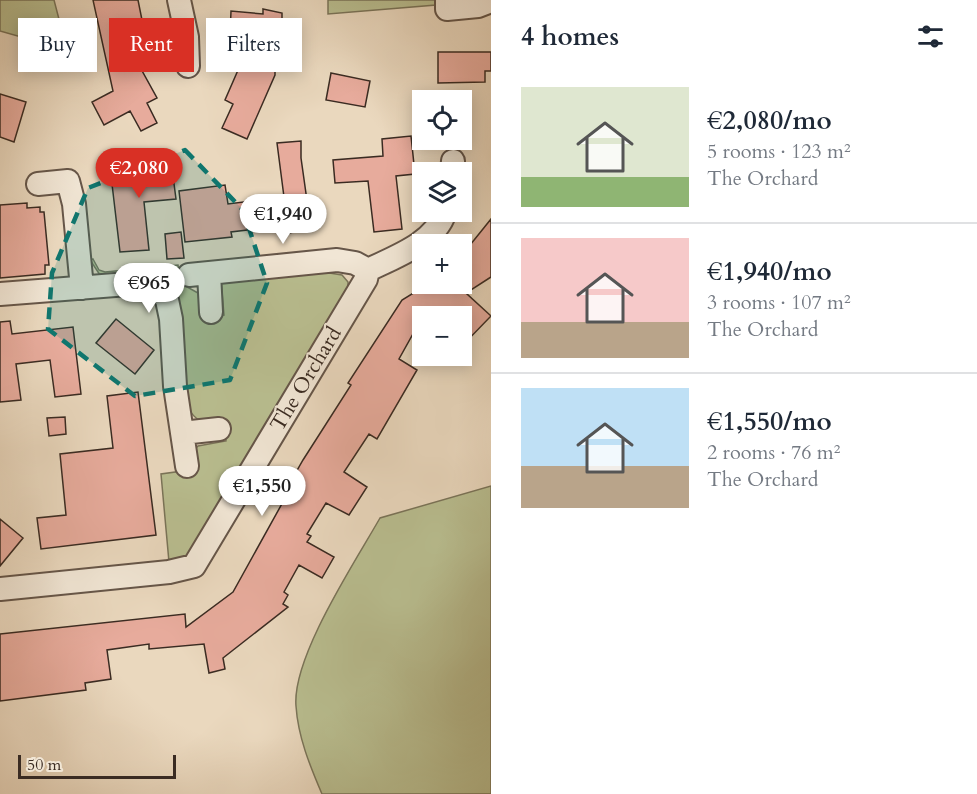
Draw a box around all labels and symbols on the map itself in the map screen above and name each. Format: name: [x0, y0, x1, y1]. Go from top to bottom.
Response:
pin: €2,080: [90, 148, 188, 199]
pin: €1,940: [234, 194, 332, 245]
pin: €965: [113, 263, 185, 314]
street label: The Orchard: [263, 321, 349, 437]
pin: €1,550: [213, 466, 311, 517]
scale bar: [18, 752, 176, 780]

